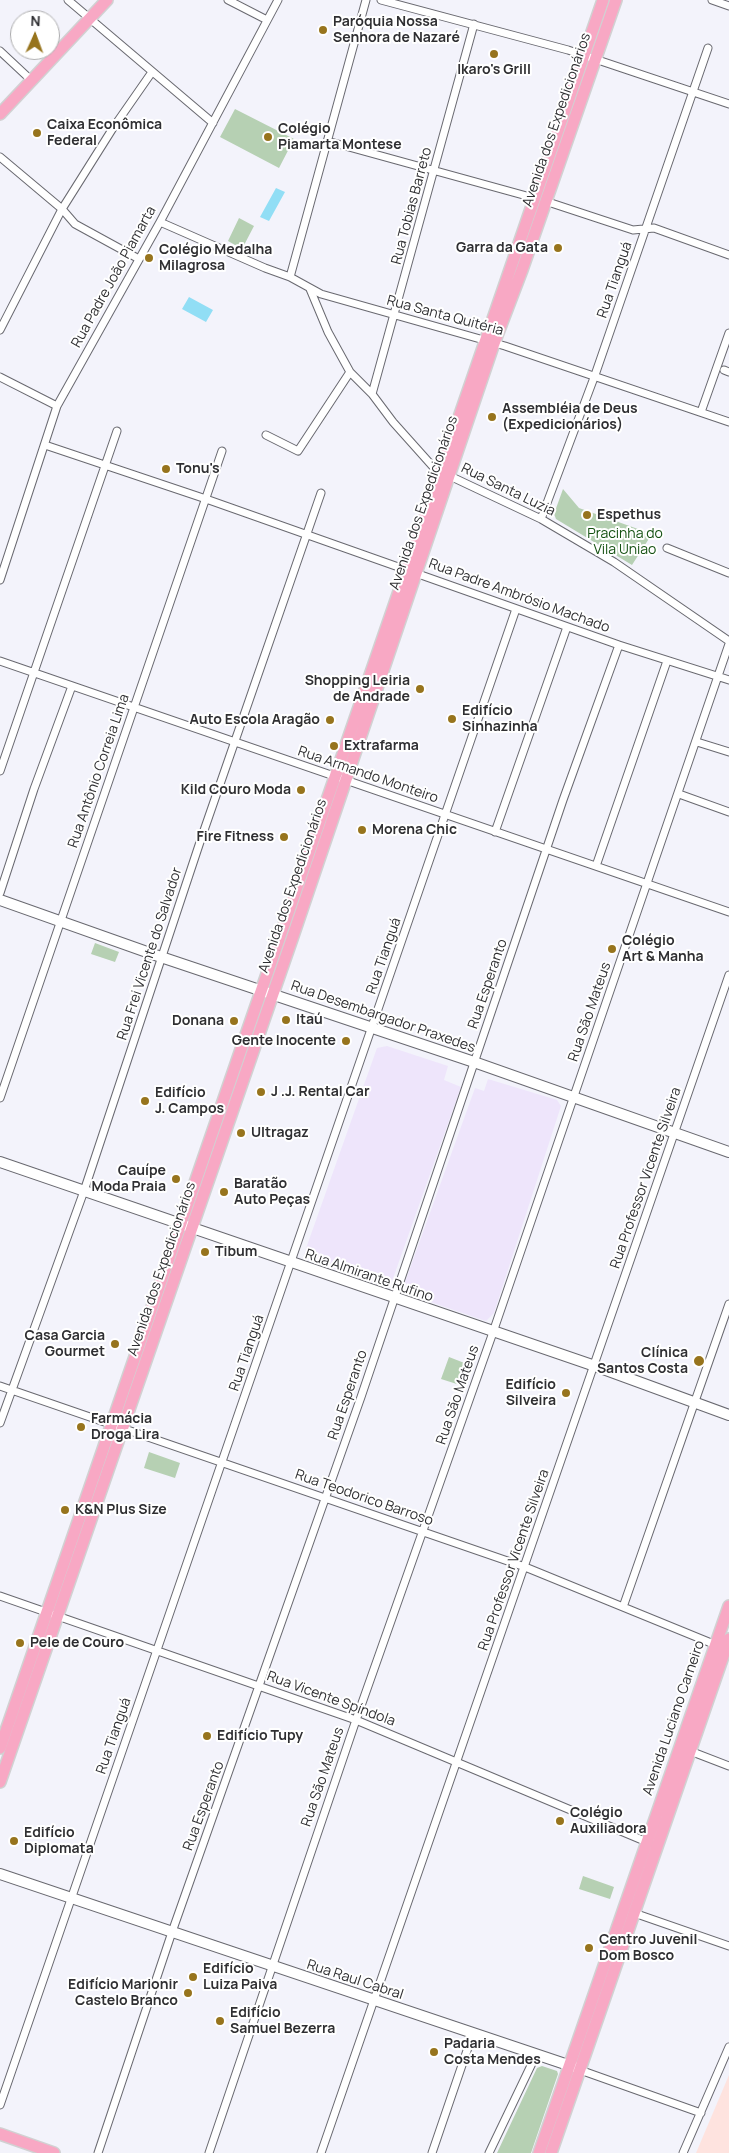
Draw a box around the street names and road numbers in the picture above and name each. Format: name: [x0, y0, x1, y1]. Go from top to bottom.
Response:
street label: Avenida dos Expedicionários: [519, 31, 595, 209]
street label: Rua Tobias Barreto: [388, 145, 436, 267]
street label: Rua Padre João Piamarta: [68, 203, 160, 351]
street label: Rua Tianguá: [594, 240, 636, 320]
street label: Rua Santa Quitéria: [385, 292, 505, 340]
street label: Avenida dos Expedicionários: [386, 414, 462, 592]
street label: Rua Santa Luzia: [458, 460, 558, 520]
street label: Rua Padre Ambrósio Machado: [426, 555, 612, 637]
street label: Rua Antônio Correia Lima: [65, 692, 133, 850]
street label: Rua Armando Monteiro: [296, 743, 440, 807]
street label: Avenida dos Expedicionários: [255, 797, 331, 975]
street label: Rua Frei Vicente do Salvador: [114, 866, 186, 1042]
street label: Rua Tianguá: [363, 916, 405, 996]
street label: Rua Esperanto: [465, 937, 511, 1031]
street label: Rua São Mateus: [565, 960, 615, 1064]
street label: Rua Desembargador Praxedes: [289, 977, 477, 1057]
street label: Rua Professor Vicente Silveira: [607, 1085, 685, 1271]
street label: Avenida dos Expedicionários: [124, 1180, 200, 1358]
street label: Rua Almirante Rufino: [303, 1246, 435, 1306]
street label: Rua Tianguá: [226, 1313, 268, 1393]
street label: Rua São Mateus: [433, 1343, 483, 1447]
street label: Rua Esperanto: [325, 1348, 371, 1442]
street label: Rua Teodorico Barroso: [293, 1466, 435, 1530]
street label: Rua Professor Vicente Silveira: [475, 1467, 553, 1653]
street label: Avenida Luciano Carneiro: [640, 1638, 708, 1798]
street label: Rua Vicente Spíndola: [265, 1668, 397, 1730]
street label: Rua Tianguá: [93, 1696, 135, 1776]
street label: Rua São Mateus: [298, 1725, 348, 1829]
street label: Rua Esperanto: [180, 1759, 228, 1853]
street label: Rua Raul Cabral: [305, 1956, 405, 2004]

